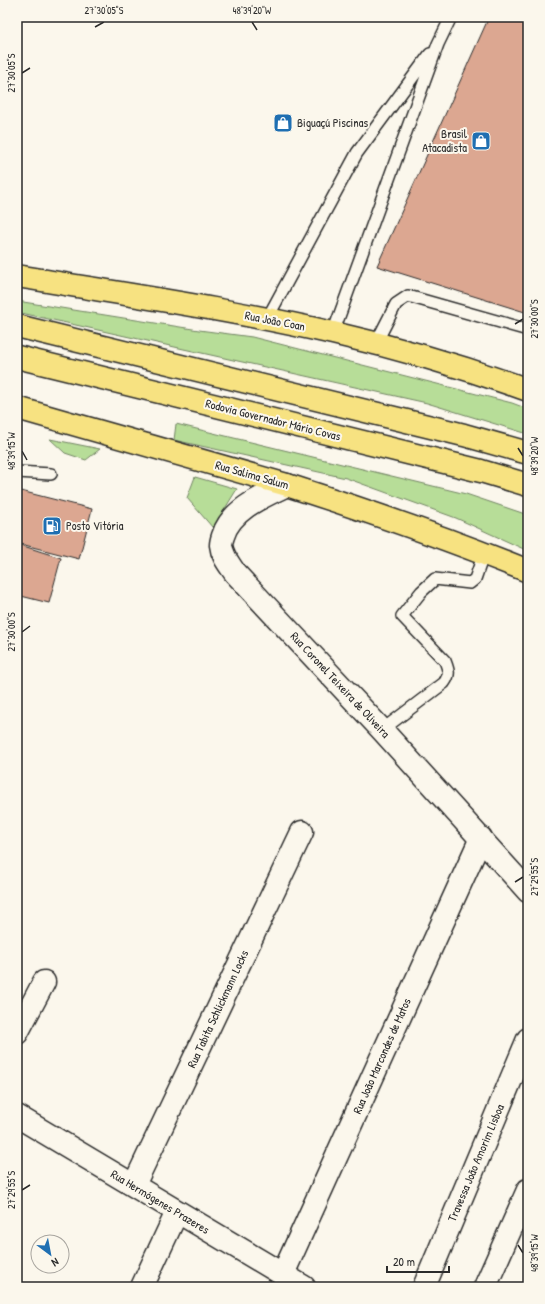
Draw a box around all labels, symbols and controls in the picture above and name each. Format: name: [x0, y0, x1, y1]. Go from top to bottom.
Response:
text: 27°30'05"S: [85, 4, 124, 17]
text: 48°39'20"W: [233, 4, 272, 17]
text: 27°30'05"S: [5, 53, 18, 92]
shop icon: Biguaçú Piscinas: [272, 112, 294, 134]
place label: Biguaçú Piscinas: [297, 114, 368, 131]
place label: Brasil Atacadista: [422, 125, 468, 156]
shop icon: Brasil Atacadista: [470, 130, 492, 152]
text: 27°30'00"S: [528, 299, 541, 339]
street label: Rua João Coan: [244, 306, 307, 335]
street label: Rodovia Governador Mário Covas: [204, 394, 343, 445]
text: 48°39'15"W: [5, 432, 18, 470]
text: 48°39'20"W: [528, 436, 541, 475]
street label: Rua Salima Salum: [213, 456, 291, 493]
fuel station icon: Posto Vitória: [41, 515, 63, 537]
place label: Posto Vitória: [66, 517, 124, 534]
text: 27°30'00"S: [5, 612, 18, 652]
street label: Rua Coronel Teixeira de Oliveira: [287, 628, 394, 742]
text: 27°29'55"S: [528, 858, 541, 896]
street label: Rua Tabita Schlickmann Locks: [183, 947, 252, 1070]
street label: Rua João Marcondes de Matos: [348, 995, 415, 1116]
street label: Travessa João Amorim Lisboa: [443, 1101, 508, 1224]
street label: Rua Hermógenes Prazeres: [108, 1165, 213, 1238]
text: 27°29'55"S: [5, 1171, 18, 1209]
north arrow: [30, 1234, 70, 1274]
text: 48°39'15"W: [528, 1234, 541, 1272]
scale bar: [387, 1248, 449, 1274]
text: 20 m: [393, 1253, 415, 1270]
text: N: [49, 1255, 61, 1270]

